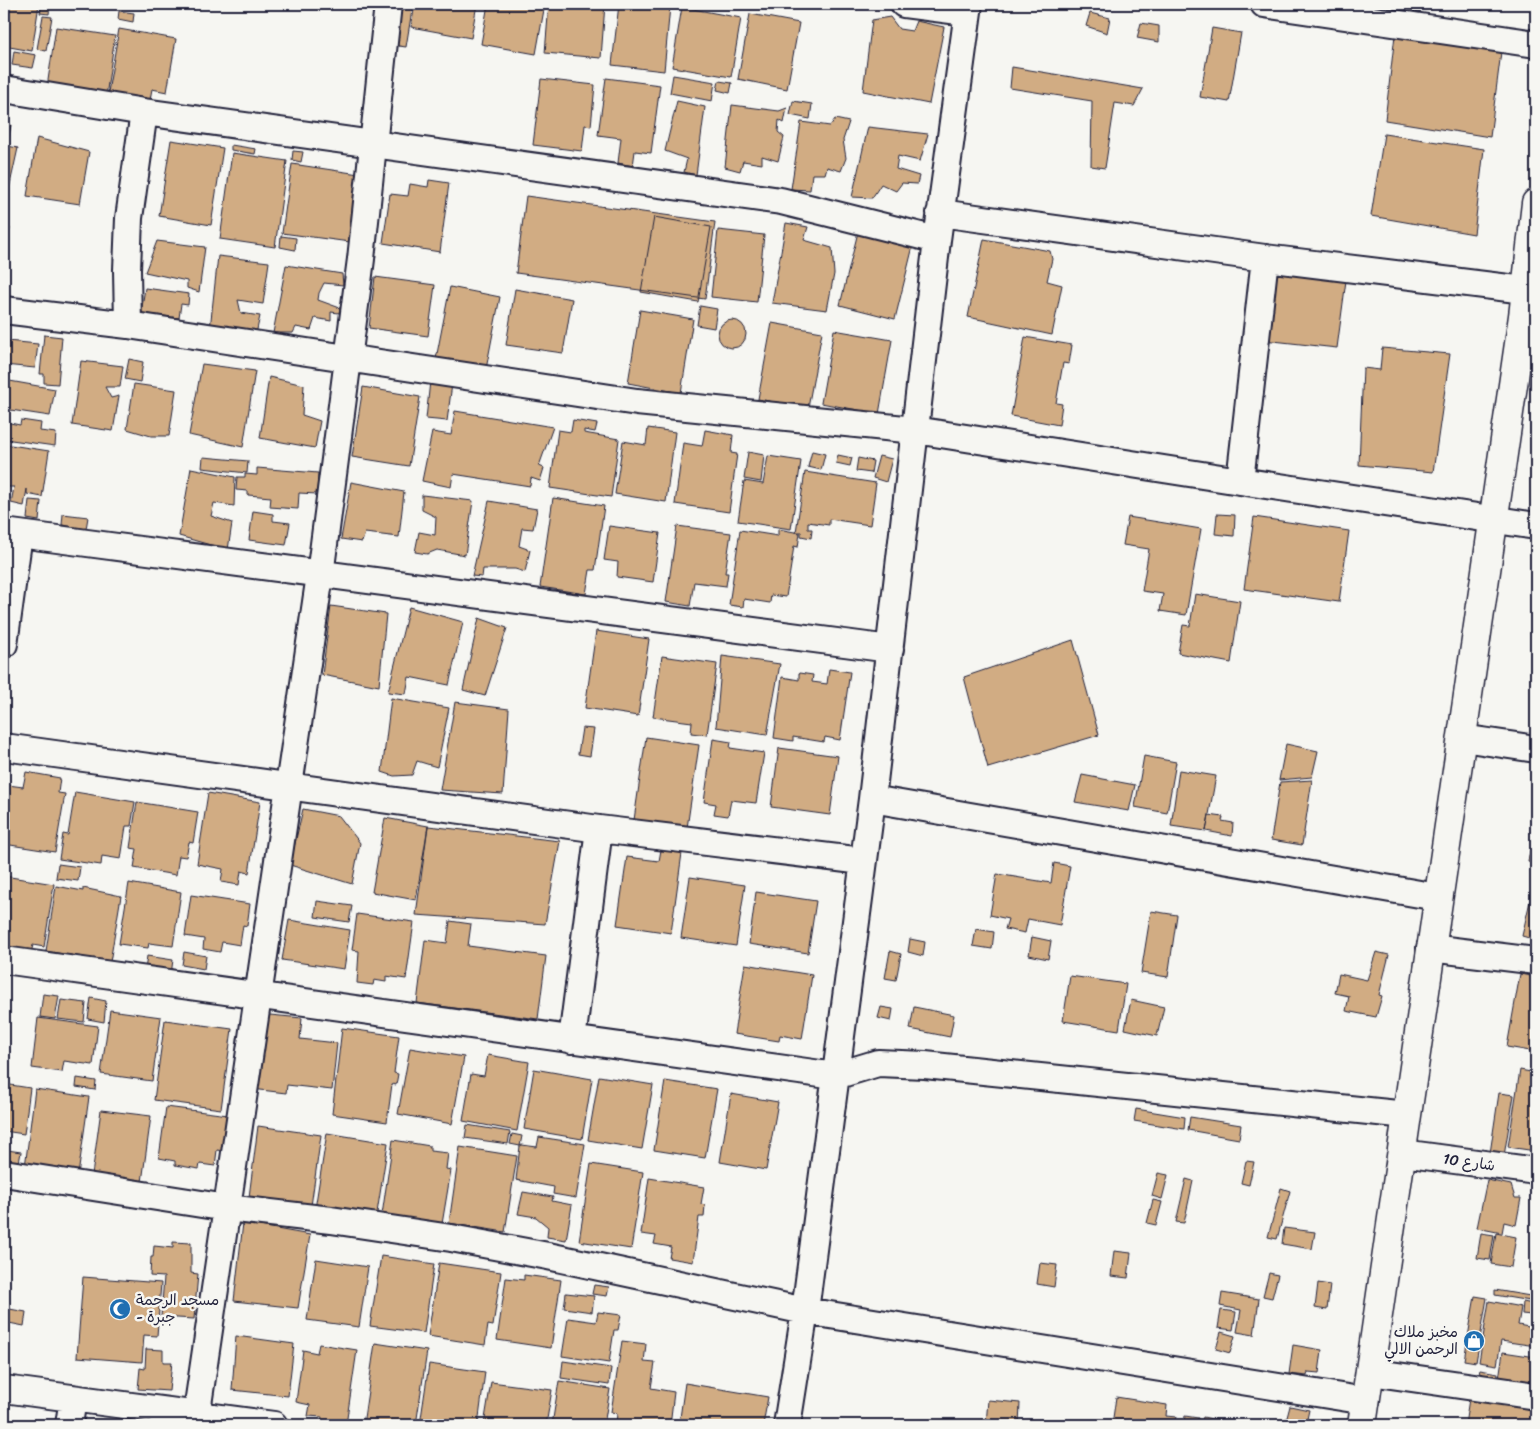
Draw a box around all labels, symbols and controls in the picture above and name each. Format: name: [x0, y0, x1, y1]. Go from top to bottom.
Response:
street label: شارع 10: [1441, 1145, 1497, 1179]
place label: مسجد الرحمة - جبرة: [136, 1287, 219, 1330]
mosque icon: مسجد الرحمة - جبرة: [108, 1297, 132, 1321]
place label: مخبز ملاك الرحمن الالي: [1384, 1319, 1458, 1362]
shop icon: مخبز ملاك الرحمن الالي: [1462, 1329, 1486, 1353]

